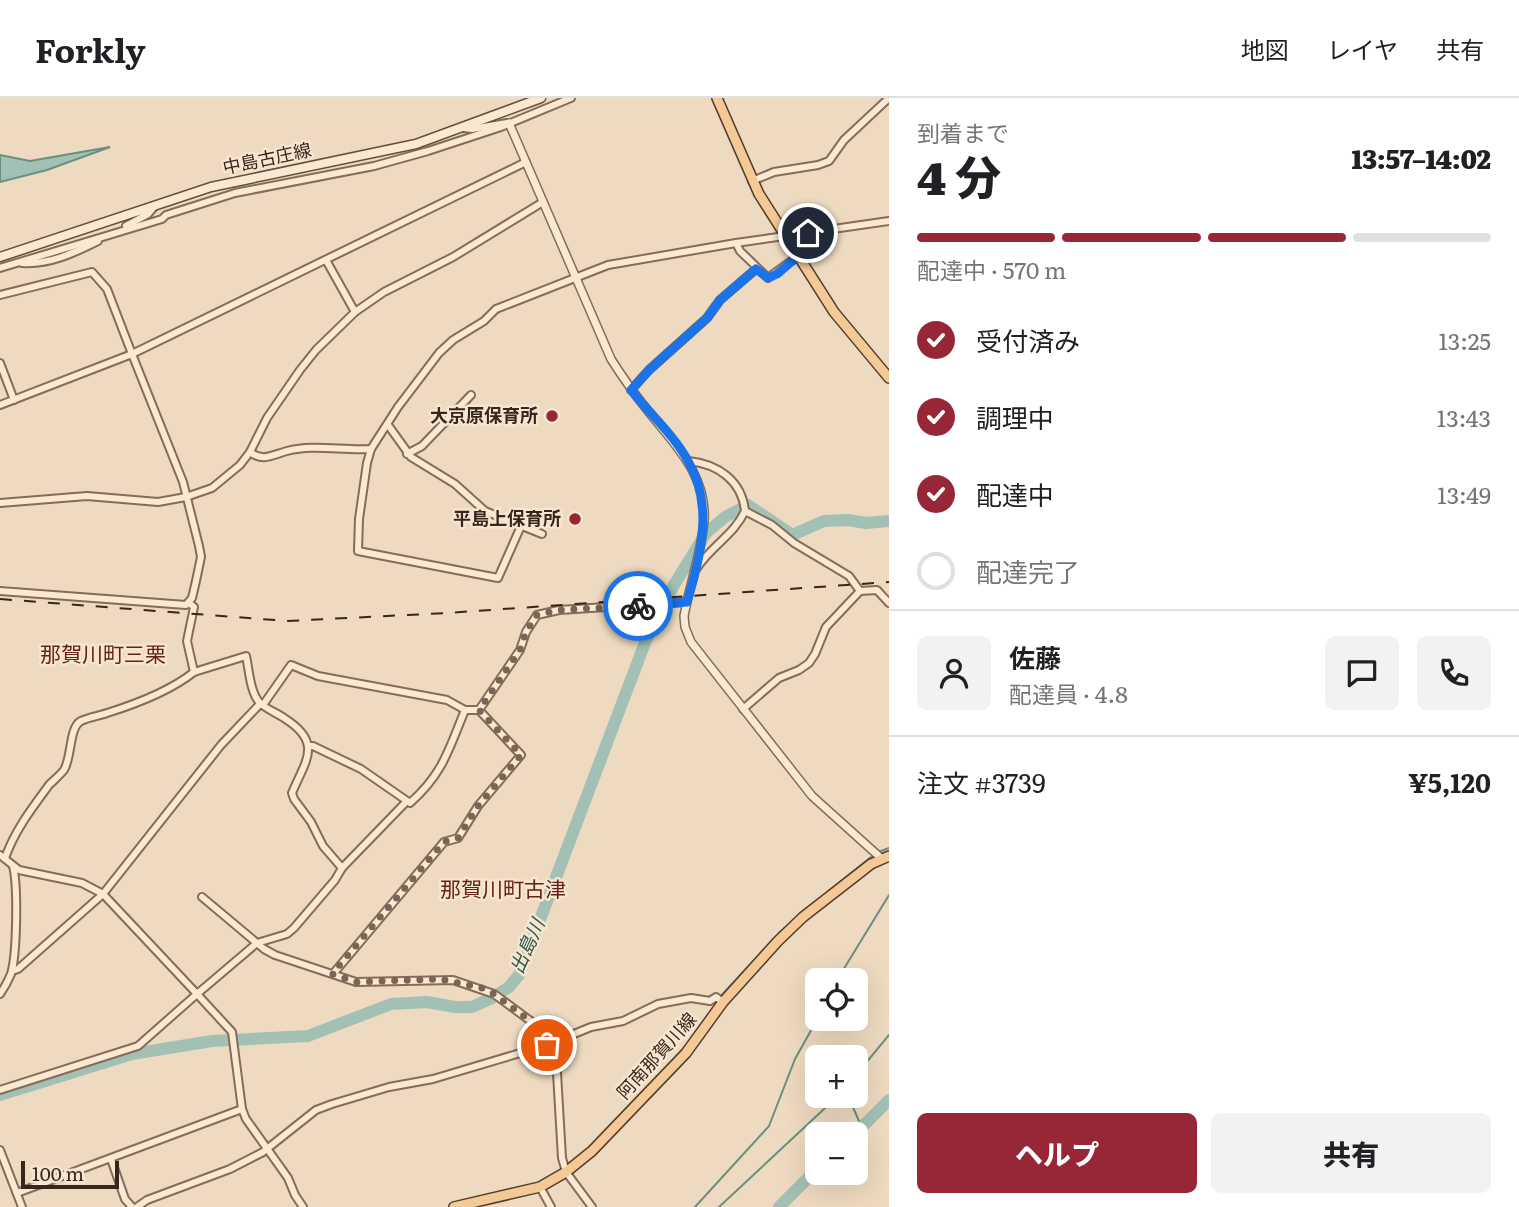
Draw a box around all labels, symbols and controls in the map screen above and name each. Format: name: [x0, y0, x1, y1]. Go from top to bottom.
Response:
text: Forkly: [35, 24, 145, 73]
text: 地図: [1241, 31, 1289, 66]
text: レイヤ: [1327, 31, 1398, 66]
text: 共有: [1436, 31, 1484, 66]
text: 到着まで: [917, 115, 1009, 149]
street label: 中島古庄線: [220, 135, 314, 180]
text: 13:57–14:02: [1351, 138, 1491, 177]
text: 4 分: [917, 141, 1001, 209]
pin: [778, 203, 838, 263]
icon: home: [789, 214, 827, 252]
text: 配達中 · 570 m: [917, 252, 1066, 286]
text: 受付済み: [976, 320, 1080, 359]
icon: check: [917, 321, 955, 359]
text: 13:25: [1438, 323, 1491, 357]
text: 調理中: [976, 397, 1054, 436]
icon: check: [917, 398, 955, 436]
text: 13:43: [1437, 400, 1491, 434]
place label: 大京原保育所: [430, 401, 538, 428]
marker: 大京原保育所: [544, 408, 560, 424]
text: 配達中: [976, 474, 1054, 513]
icon: check: [917, 475, 955, 513]
text: 13:49: [1437, 477, 1491, 511]
place label: 平島上保育所: [453, 504, 561, 531]
marker: 平島上保育所: [567, 511, 583, 527]
text: 配達完了: [976, 551, 1080, 590]
courier: [603, 571, 673, 641]
icon: bike: [619, 587, 657, 625]
button: person: [917, 636, 991, 710]
button: chat: [1325, 636, 1399, 710]
button: phone: [1417, 636, 1491, 710]
district label: 那賀川町三栗: [40, 637, 166, 668]
text: 佐藤: [1009, 637, 1061, 676]
text: 配達員 · 4.8: [1009, 676, 1128, 710]
text: 注文 #3739: [917, 762, 1046, 801]
text: ¥5,120: [1408, 762, 1491, 801]
district label: 那賀川町古津: [440, 872, 566, 903]
water label: 出島川: [502, 912, 551, 977]
map controls: [805, 968, 868, 1185]
button: locate: [805, 968, 868, 1031]
street label: 阿南那賀川線: [610, 1006, 702, 1104]
pin: [517, 1015, 577, 1075]
icon: bag: [528, 1026, 566, 1064]
button: +: [805, 1045, 868, 1108]
button: ヘルプ: [917, 1113, 1197, 1193]
button: 共有: [1211, 1113, 1491, 1193]
button: −: [805, 1122, 868, 1185]
scale bar: [21, 1158, 119, 1190]
text: 100 m: [32, 1159, 84, 1187]

